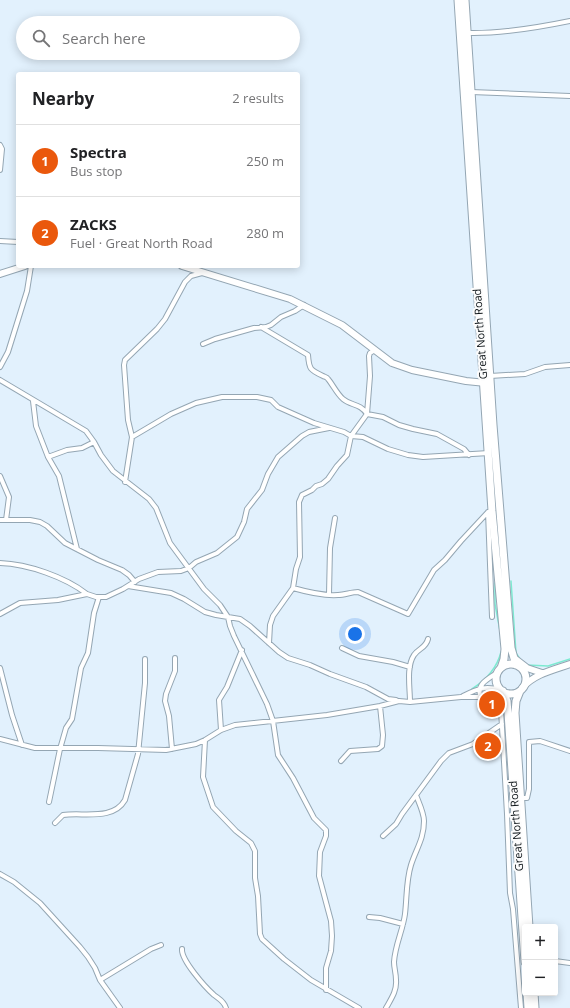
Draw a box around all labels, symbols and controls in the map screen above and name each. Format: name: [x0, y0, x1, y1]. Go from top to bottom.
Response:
search box: [16, 16, 300, 60]
icon: search: [30, 27, 52, 49]
text: Search here: [62, 28, 146, 48]
text: Nearby: [32, 87, 94, 110]
text: 2 results: [232, 89, 284, 107]
text: Spectra: [70, 142, 127, 162]
text: 1: [41, 152, 49, 170]
text: 250 m: [246, 152, 284, 170]
text: Bus stop: [70, 162, 123, 180]
text: ZACKS: [70, 214, 117, 234]
text: 2: [41, 224, 49, 242]
text: 280 m: [246, 224, 284, 242]
text: Fuel · Great North Road: [70, 234, 213, 252]
street label: Great North Road: [469, 288, 490, 380]
your location: [345, 624, 365, 644]
pin: 1: [479, 689, 505, 719]
pin: 2: [475, 731, 501, 761]
street label: Great North Road: [505, 780, 526, 872]
map controls: [522, 924, 558, 996]
button: +: [522, 924, 558, 960]
button: −: [522, 960, 558, 996]

